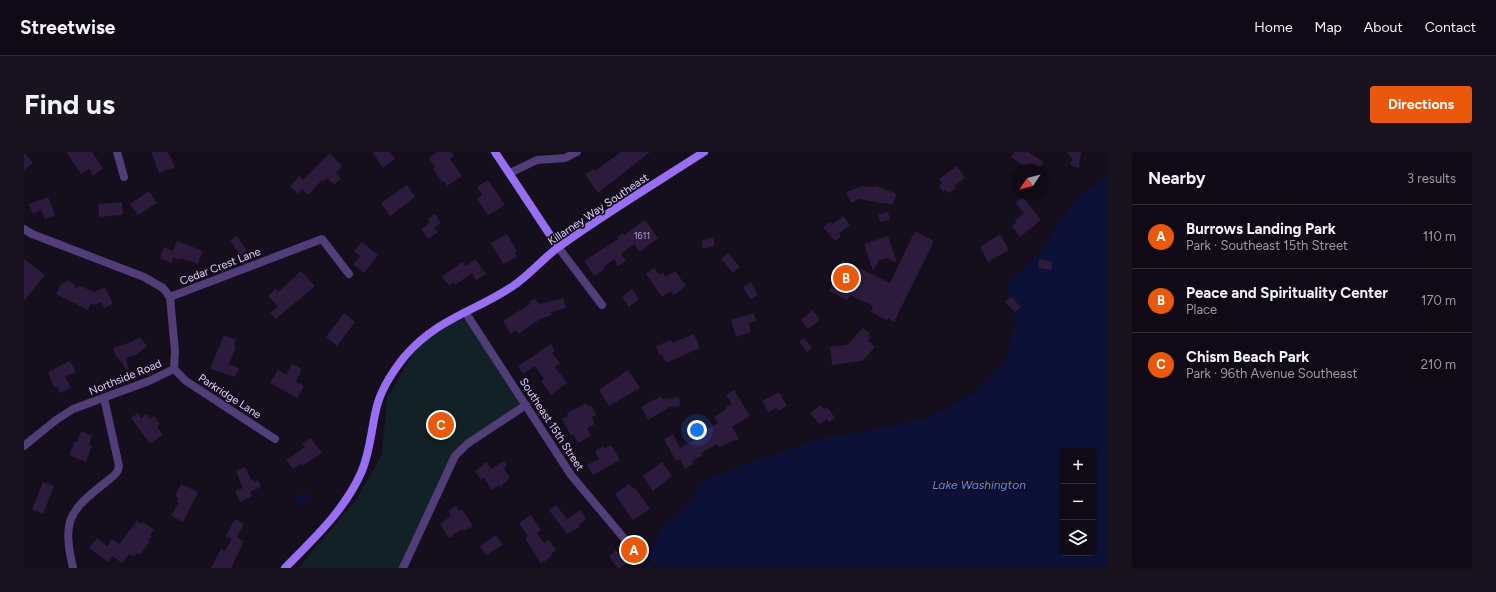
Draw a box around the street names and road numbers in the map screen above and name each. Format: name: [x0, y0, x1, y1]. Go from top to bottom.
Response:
street label: Killarney Way Southeast: [546, 171, 651, 248]
street label: Cedar Crest Lane: [178, 245, 262, 288]
street label: Northside Road: [87, 357, 163, 398]
street label: Parkridge Lane: [196, 371, 264, 422]
street label: Southeast 15th Street: [517, 375, 586, 473]

